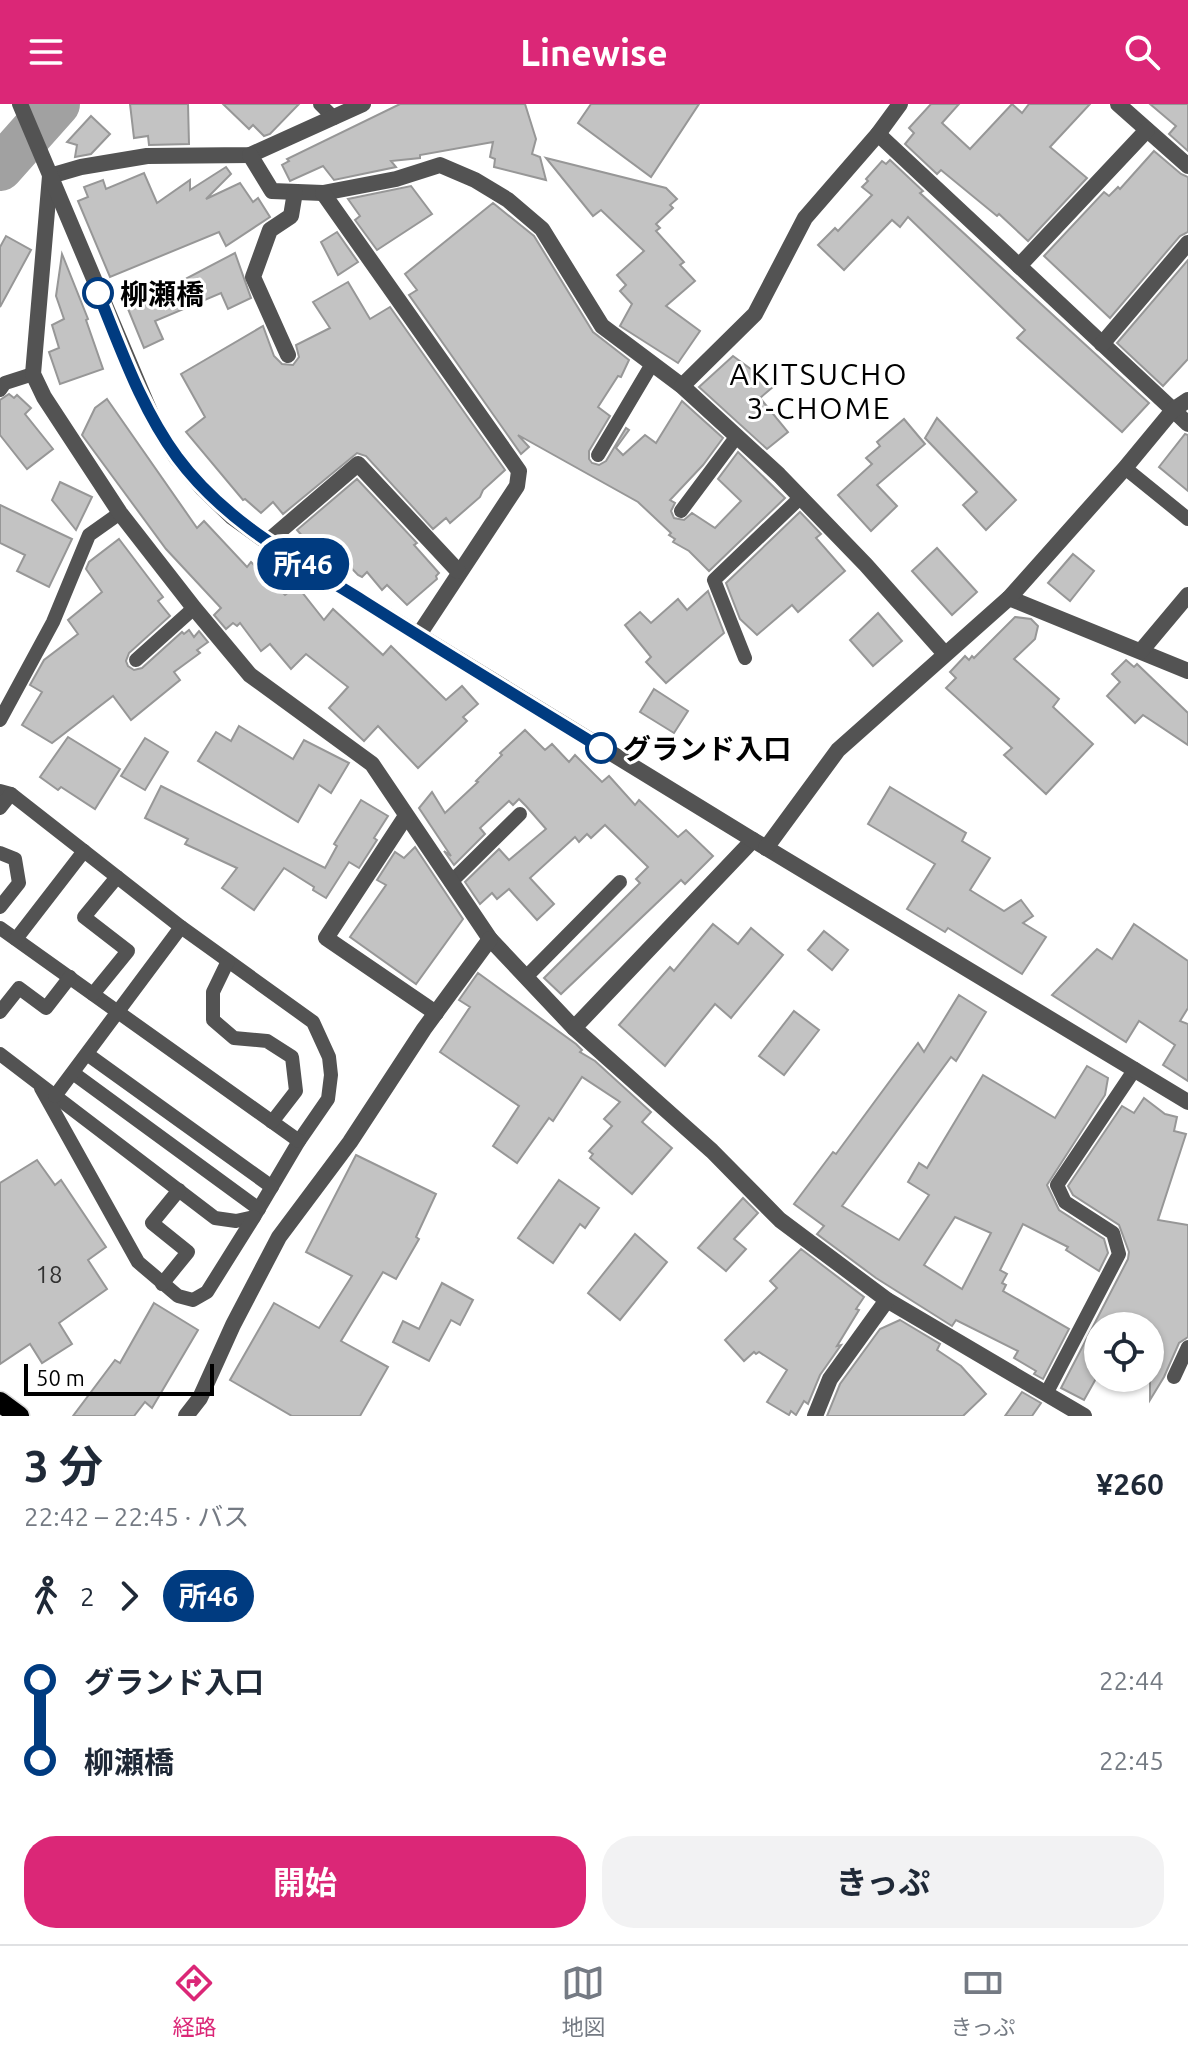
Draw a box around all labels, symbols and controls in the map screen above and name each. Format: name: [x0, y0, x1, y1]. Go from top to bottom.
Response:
icon: menu: [24, 30, 68, 74]
icon: search: [1120, 30, 1164, 74]
text: Linewise: [520, 32, 668, 73]
marker: 柳瀬橋: [83, 278, 113, 308]
place label: 柳瀬橋: [120, 278, 204, 309]
district label: AKITSUCHO 3-CHOME: [730, 357, 908, 425]
line badge: 所46: [257, 538, 349, 590]
text: 所46: [273, 548, 333, 579]
marker: グランド入口: [586, 733, 616, 763]
place label: グランド入口: [623, 733, 791, 764]
house number: 18: [35, 1261, 63, 1288]
map controls: [1084, 1312, 1164, 1392]
button: locate: [1084, 1312, 1164, 1392]
scale bar: [24, 1360, 214, 1396]
text: 50 m: [36, 1365, 85, 1390]
text: 3 分: [24, 1441, 103, 1490]
text: ¥260: [1096, 1467, 1164, 1501]
text: 22:42 – 22:45 · バス: [24, 1502, 249, 1531]
icon: walk: [24, 1574, 68, 1618]
icon: forward: [107, 1574, 151, 1618]
text: 所46: [179, 1580, 238, 1611]
text: 2: [80, 1582, 95, 1611]
text: グランド入口: [84, 1665, 264, 1699]
text: 22:44: [1099, 1666, 1164, 1695]
text: 柳瀬橋: [84, 1745, 174, 1779]
text: 22:45: [1099, 1746, 1164, 1775]
button: 開始: [24, 1836, 586, 1928]
button: きっぷ: [602, 1836, 1164, 1928]
tab: 経路: [172, 1961, 216, 2041]
tab: 地図: [561, 1961, 605, 2041]
tab: きっぷ: [950, 1961, 1016, 2041]

